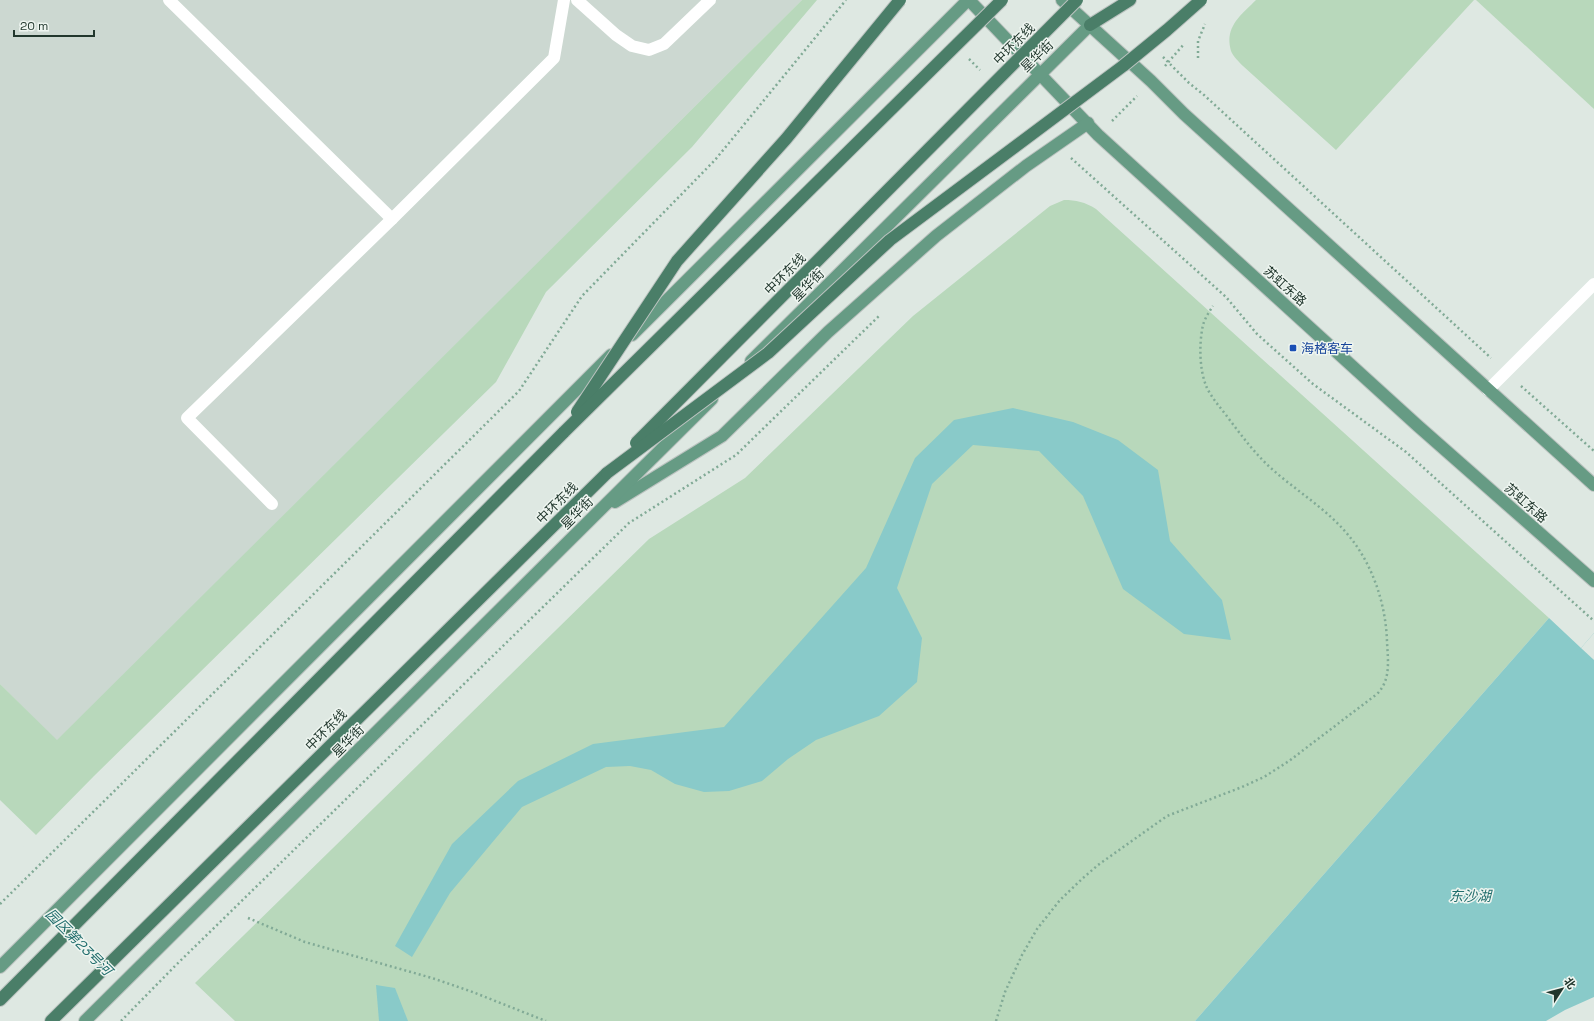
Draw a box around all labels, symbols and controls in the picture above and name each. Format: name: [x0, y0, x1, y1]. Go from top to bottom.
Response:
scale bar: [14, 12, 94, 38]
text: 20 m: [20, 18, 48, 34]
street label: 中环东线: [990, 20, 1038, 68]
street label: 星华街: [1017, 36, 1057, 76]
street label: 中环东线: [761, 250, 809, 298]
street label: 苏虹东路: [1260, 262, 1310, 310]
street label: 星华街: [788, 265, 828, 305]
place label: 海格客车: [1301, 340, 1353, 357]
marker: 海格客车: [1288, 343, 1298, 353]
street label: 中环东线: [533, 479, 581, 527]
street label: 苏虹东路: [1501, 480, 1551, 526]
street label: 星华街: [557, 493, 597, 533]
street label: 中环东线: [302, 706, 350, 754]
street label: 星华街: [328, 721, 368, 761]
water label: 东沙湖: [1449, 887, 1493, 905]
water label: 园区第23号河: [42, 905, 118, 981]
north arrow: [1542, 969, 1582, 1009]
text: 北: [1561, 975, 1579, 992]

